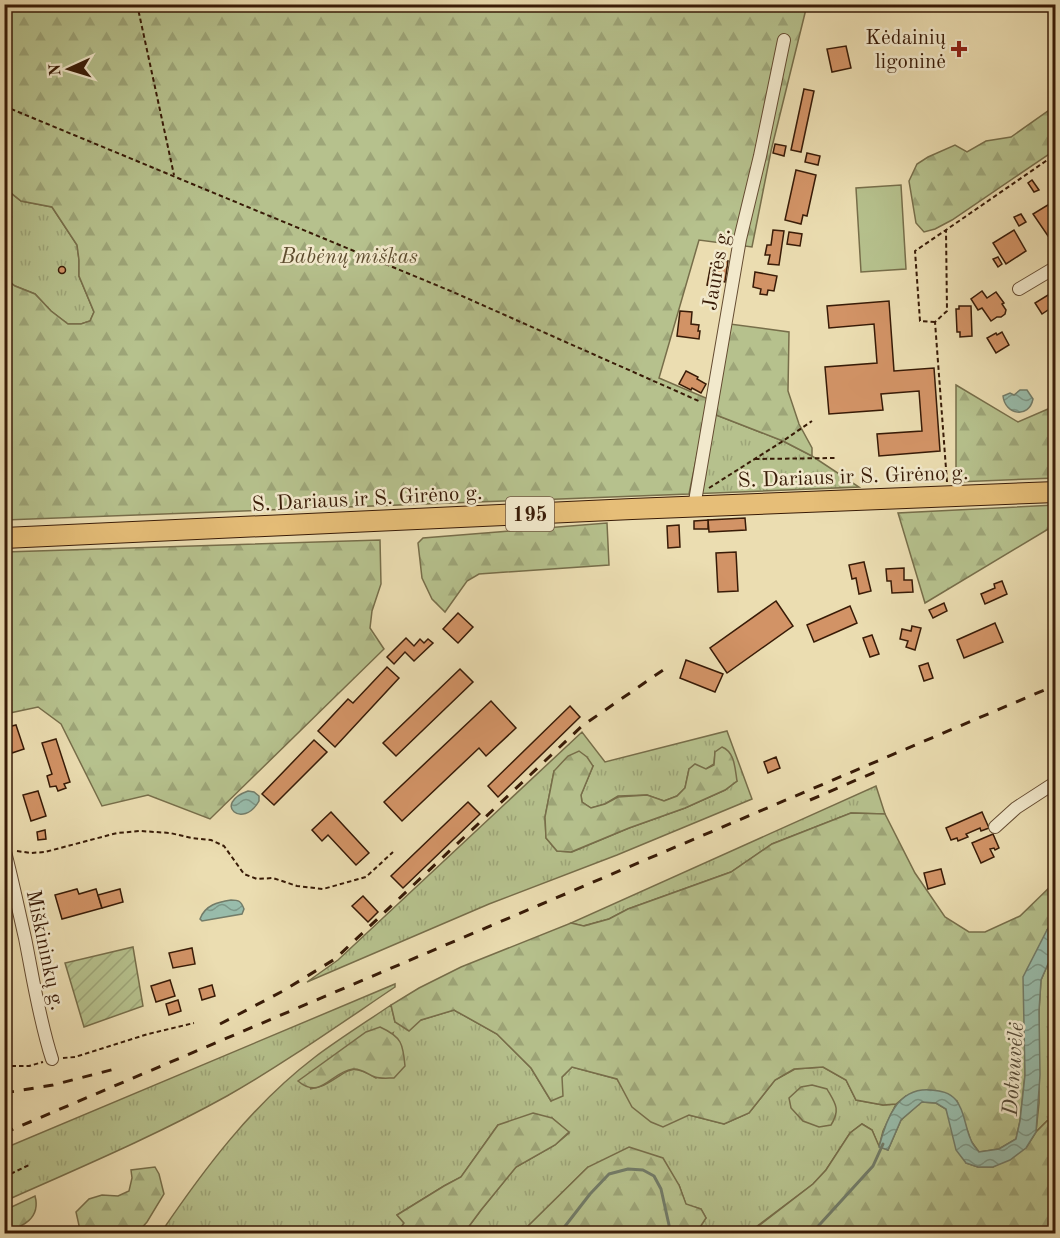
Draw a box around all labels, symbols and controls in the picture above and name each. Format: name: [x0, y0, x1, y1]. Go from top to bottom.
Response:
place label: Kėdainių ligoninė: [865, 28, 946, 73]
north arrow: [39, 39, 99, 99]
marker: Kėdainių ligoninė: [950, 40, 968, 58]
text: N: [48, 62, 64, 77]
street label: Jaurės g.: [700, 226, 735, 312]
park label: Babėnų miškas: [279, 247, 418, 268]
street label: S. Dariaus ir S. Girėno g.: [737, 463, 969, 492]
street label: S. Dariaus ir S. Girėno g.: [251, 483, 483, 516]
road number: 195: [506, 497, 554, 531]
street label: Miškininkų g.: [22, 888, 68, 1012]
water label: Dotnuvėlė: [1000, 1022, 1028, 1118]

